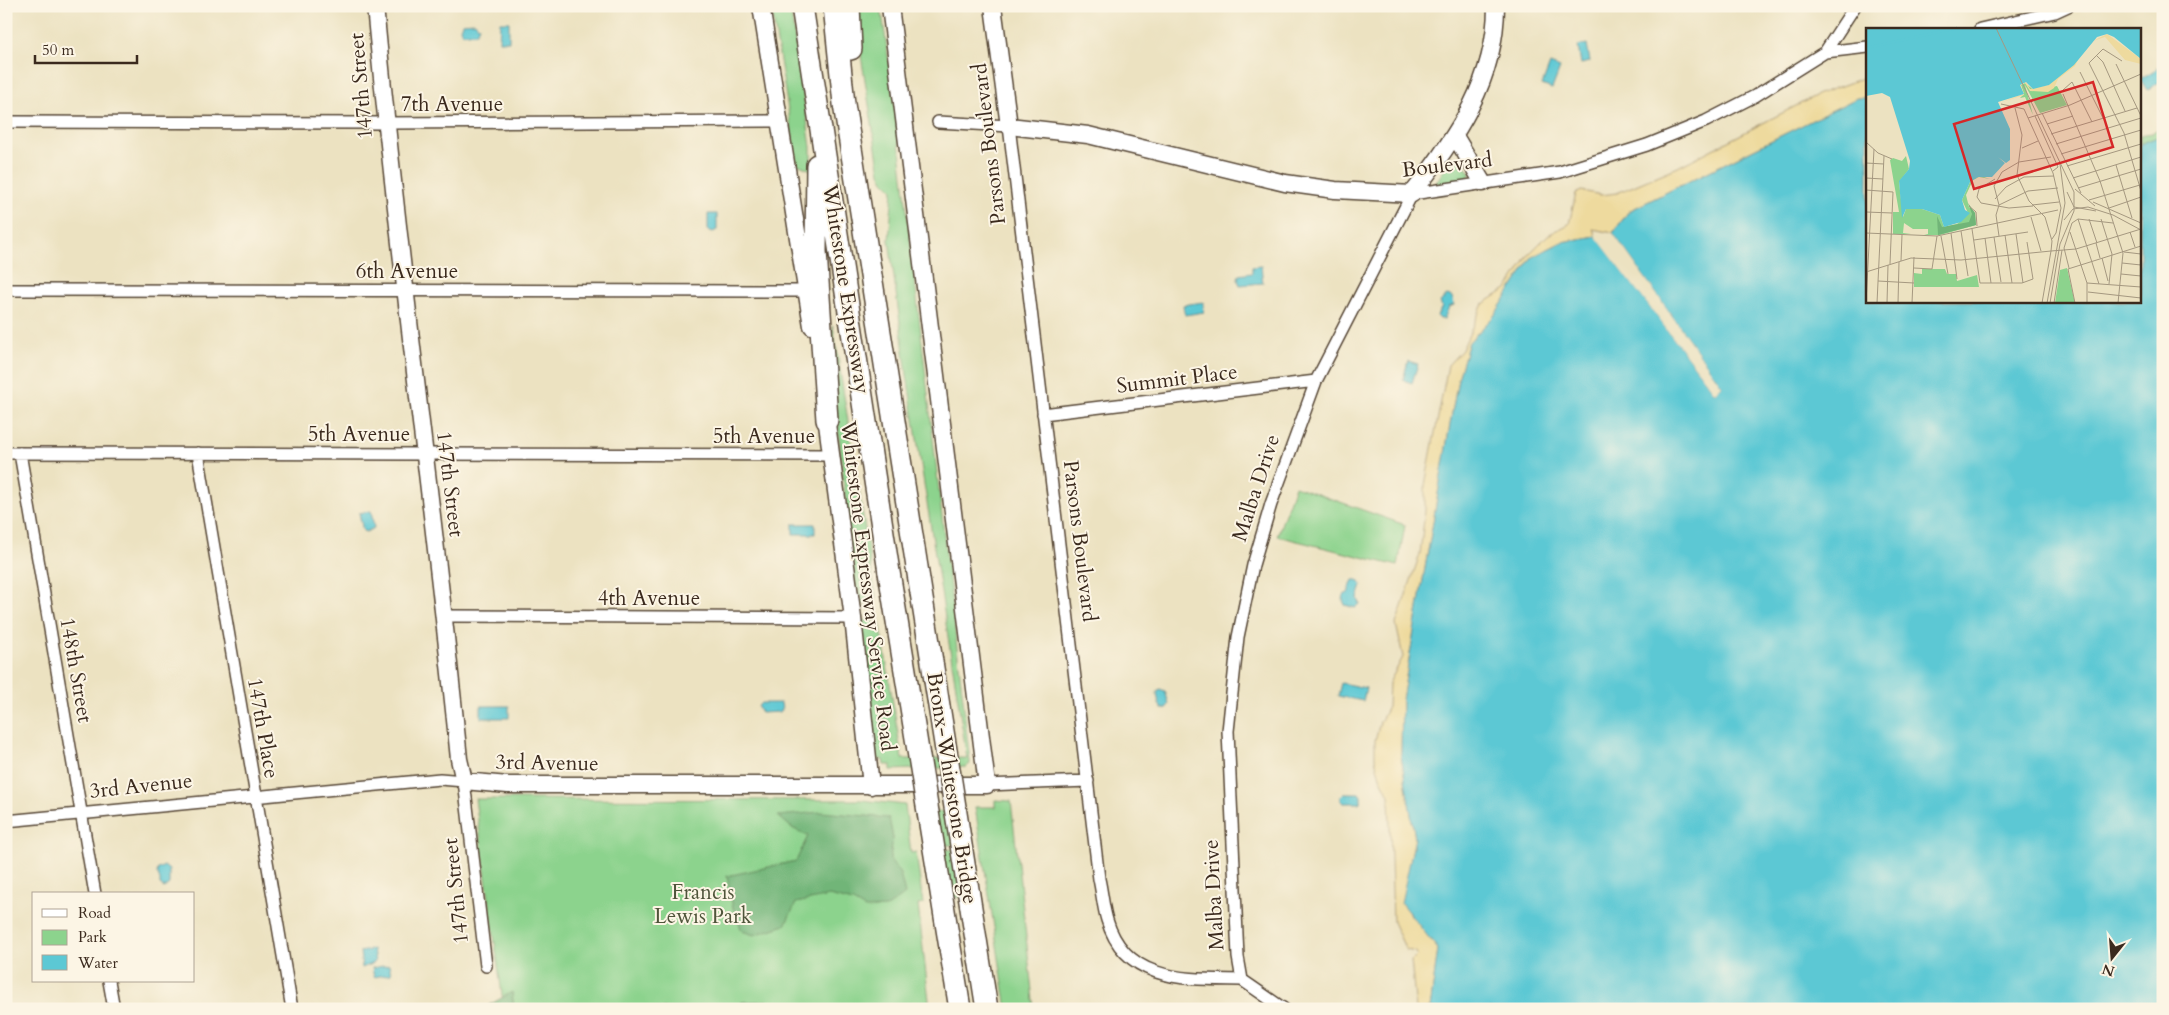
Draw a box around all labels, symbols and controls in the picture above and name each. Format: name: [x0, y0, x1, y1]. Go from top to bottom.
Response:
inset map: [1866, 28, 2142, 302]
street label: 147th Street: [342, 31, 380, 140]
scale bar: [35, 32, 138, 64]
text: 50 m: [42, 40, 74, 60]
street label: Parsons Boulevard: [965, 61, 1013, 227]
street label: 7th Avenue: [401, 90, 503, 119]
street label: Boulevard: [1400, 145, 1494, 185]
street label: Whitestone Expressway: [815, 181, 877, 396]
street label: 6th Avenue: [356, 257, 458, 286]
street label: Summit Place: [1115, 357, 1239, 401]
street label: Whitestone Expressway Service Road: [833, 418, 903, 753]
street label: 5th Avenue: [308, 420, 410, 449]
street label: 5th Avenue: [713, 422, 815, 451]
street label: 147th Street: [429, 429, 471, 539]
street label: Malba Drive: [1225, 431, 1287, 545]
street label: Parsons Boulevard: [1056, 458, 1104, 624]
street label: 4th Avenue: [598, 584, 700, 613]
street label: 148th Street: [52, 615, 100, 725]
street label: Bronx-Whitestone Bridge: [919, 670, 985, 906]
street label: 147th Place: [240, 675, 286, 781]
street label: 3rd Avenue: [495, 748, 599, 778]
street label: 3rd Avenue: [88, 766, 194, 806]
street label: 147th Street: [436, 836, 476, 946]
street label: Malba Drive: [1197, 839, 1231, 951]
park label: Francis Lewis Park: [654, 878, 753, 931]
legend: [32, 892, 195, 982]
text: Road: [78, 903, 111, 923]
text: Park: [78, 927, 107, 947]
north arrow: [2086, 932, 2136, 982]
text: Water: [77, 953, 119, 973]
text: N: [2100, 959, 2117, 981]

